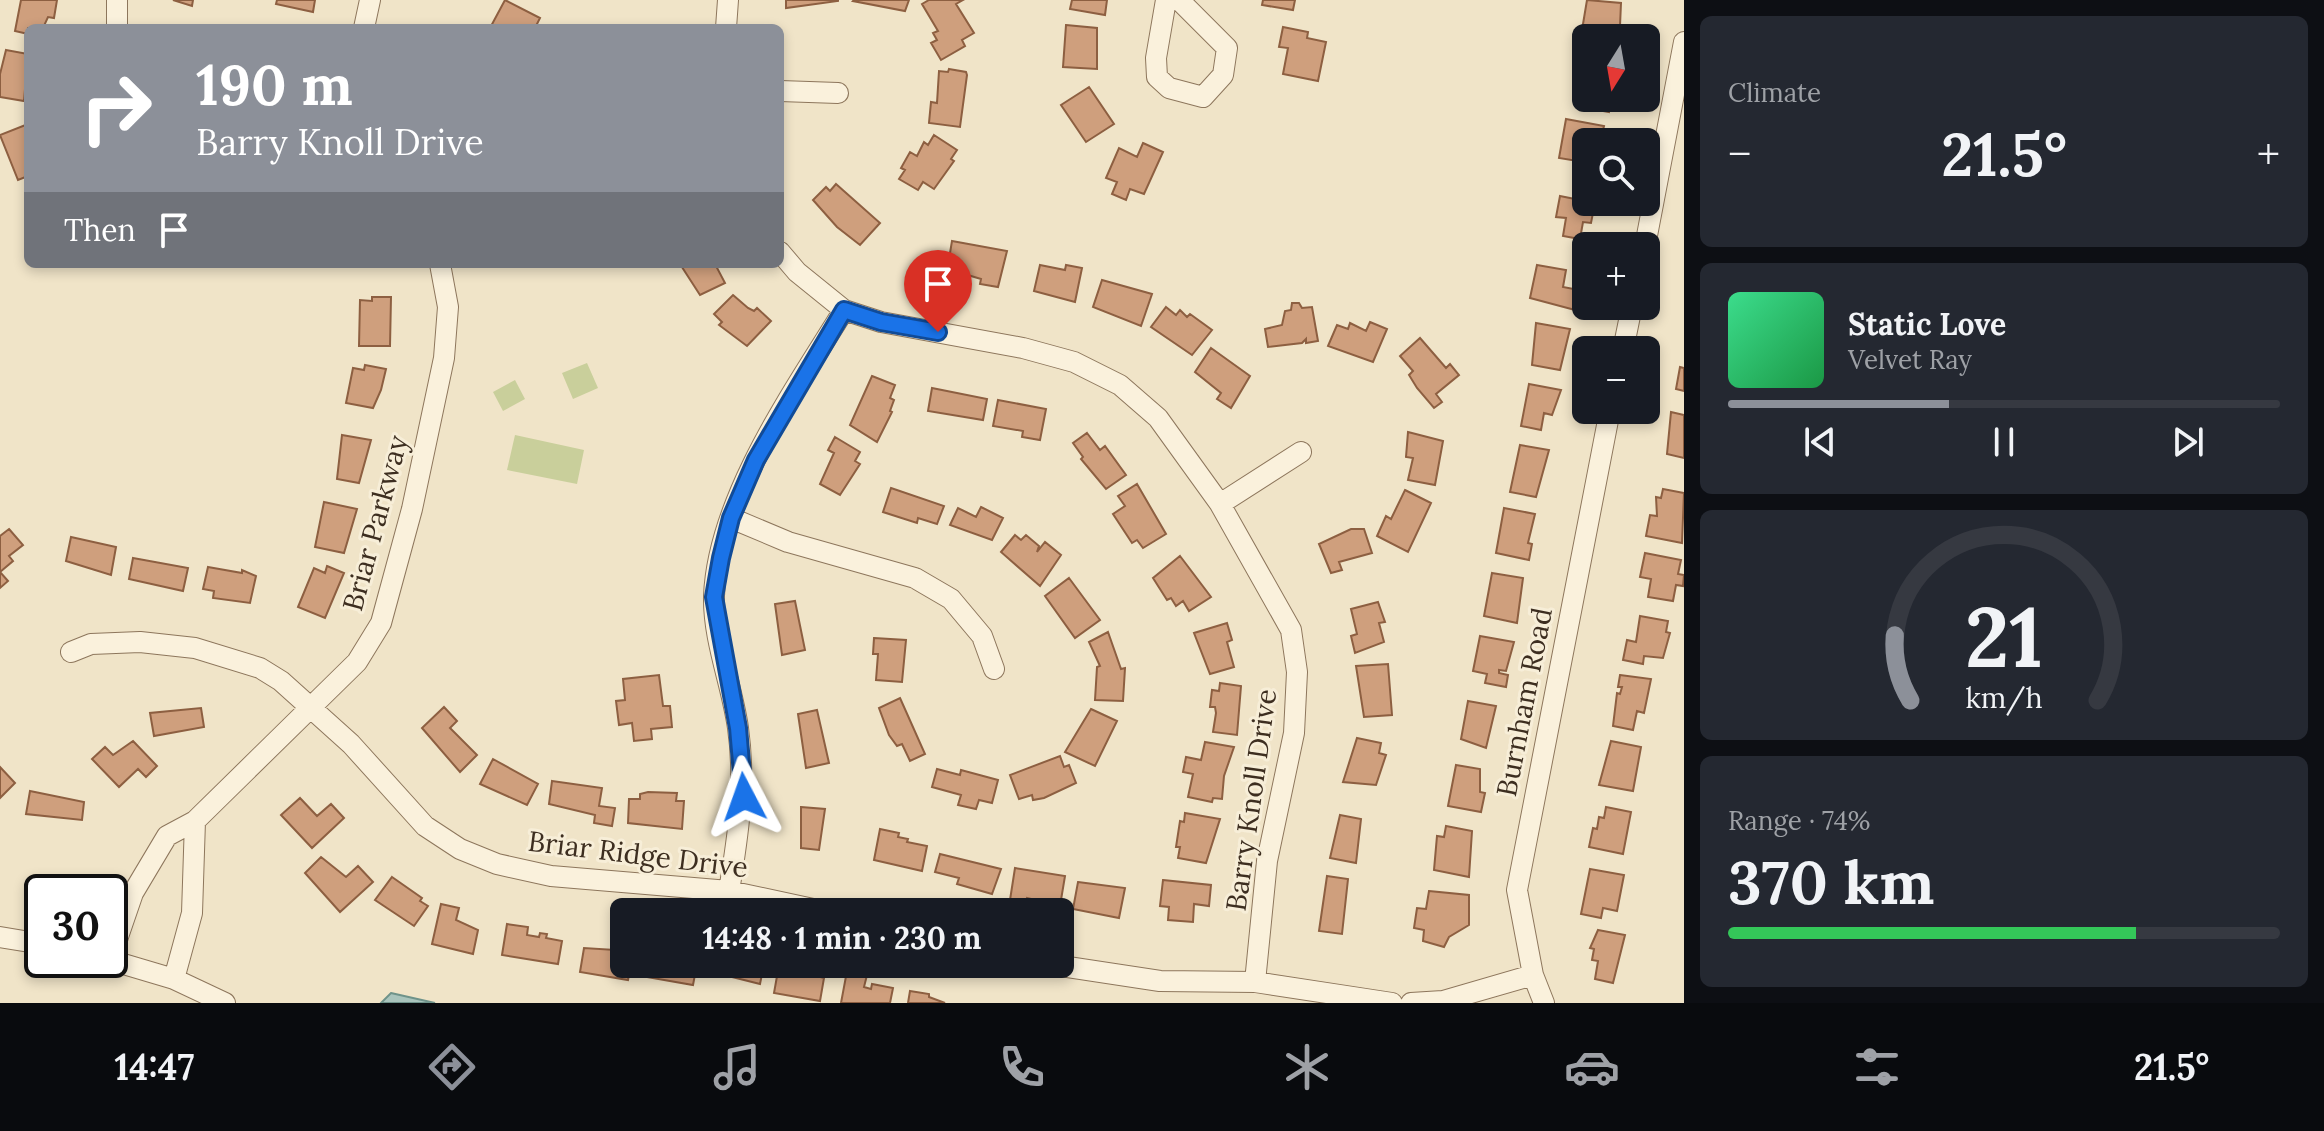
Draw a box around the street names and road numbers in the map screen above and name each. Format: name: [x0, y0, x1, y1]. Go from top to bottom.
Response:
street label: Briar Parkway: [334, 431, 416, 615]
street label: Burnham Road: [1488, 605, 1560, 799]
street label: Barry Knoll Drive: [1218, 687, 1284, 913]
street label: Briar Ridge Drive: [526, 823, 750, 885]

